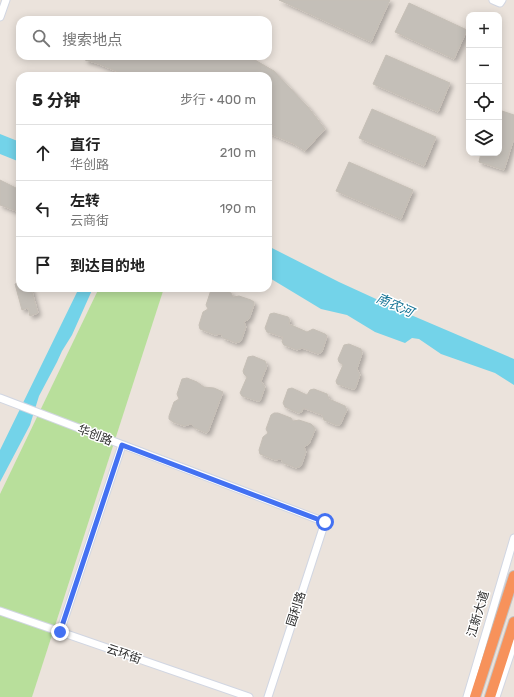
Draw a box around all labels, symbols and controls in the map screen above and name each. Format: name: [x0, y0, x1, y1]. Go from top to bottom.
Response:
map controls: [466, 12, 502, 156]
button: +: [466, 12, 502, 48]
search box: [16, 16, 272, 60]
icon: search: [30, 27, 52, 49]
text: 搜索地点: [62, 31, 122, 49]
button: −: [466, 48, 502, 84]
button: locate: [466, 84, 502, 120]
text: 5 分钟: [32, 90, 81, 110]
text: 步行 · 400 m: [180, 92, 256, 107]
button: layers: [466, 120, 502, 156]
text: 直行: [70, 136, 100, 154]
icon: ahead: [32, 142, 54, 164]
text: 210 m: [220, 145, 256, 160]
text: 华创路: [70, 157, 109, 172]
text: 左转: [70, 192, 100, 210]
icon: left: [32, 198, 54, 220]
text: 190 m: [220, 201, 256, 216]
text: 云商街: [70, 213, 109, 228]
icon: arrive: [32, 254, 54, 276]
text: 到达目的地: [70, 257, 145, 275]
water label: 南农河: [374, 290, 419, 321]
street label: 华创路: [76, 422, 114, 448]
route start: [316, 513, 334, 531]
street label: 江新大道: [464, 589, 492, 639]
street label: 园利路: [284, 590, 308, 628]
route end: [51, 623, 69, 641]
street label: 云环街: [105, 642, 143, 666]

